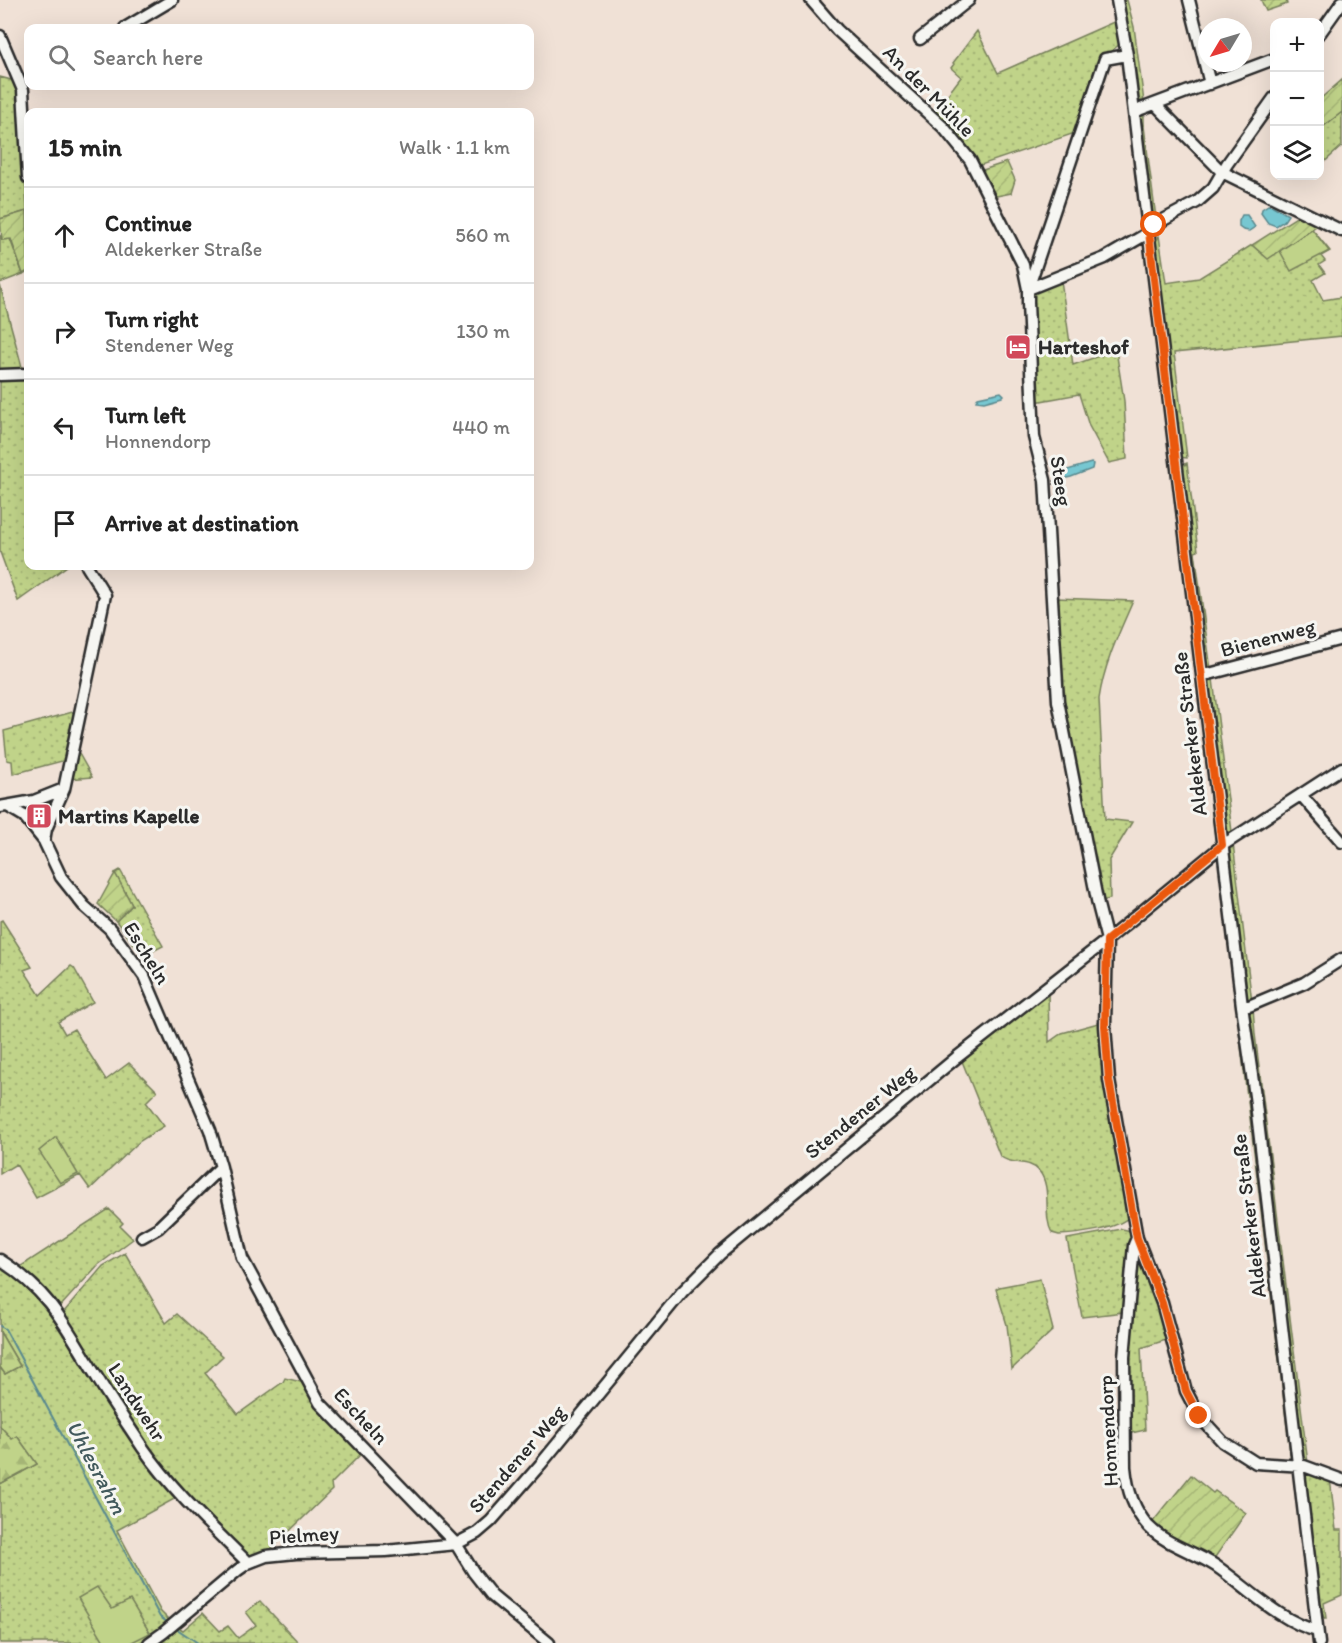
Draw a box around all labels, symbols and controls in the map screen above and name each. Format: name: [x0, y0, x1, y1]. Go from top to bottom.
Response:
north arrow: [1198, 18, 1252, 72]
map controls: [1270, 18, 1324, 180]
button: +: [1270, 18, 1324, 72]
search box: [24, 24, 534, 90]
street label: An der Mühle: [878, 39, 981, 142]
icon: search: [45, 41, 78, 74]
text: Search here: [93, 44, 203, 71]
button: −: [1270, 72, 1324, 126]
button: layers: [1270, 126, 1324, 180]
text: 15 min: [48, 131, 122, 163]
text: Walk · 1.1 km: [399, 135, 510, 159]
text: Continue: [105, 210, 192, 237]
route start: [1140, 211, 1166, 237]
icon: ahead: [48, 219, 81, 252]
text: 560 m: [455, 223, 510, 247]
text: Aldekerker Straße: [105, 237, 262, 261]
text: Turn right: [105, 306, 199, 333]
icon: right: [48, 315, 81, 348]
text: 130 m: [456, 319, 510, 343]
hotel icon: Harteshof: [1003, 332, 1033, 362]
text: Stendener Weg: [105, 333, 234, 357]
place label: Harteshof: [1038, 334, 1129, 359]
text: Turn left: [105, 402, 186, 429]
icon: left: [48, 411, 81, 444]
text: 440 m: [452, 415, 510, 439]
text: Honnendorp: [105, 429, 211, 453]
street label: Steeg: [1045, 454, 1078, 508]
icon: arrive: [48, 507, 81, 540]
text: Arrive at destination: [105, 510, 299, 537]
street label: Bienenweg: [1218, 613, 1318, 662]
street label: Aldekerker Straße: [1167, 651, 1212, 818]
building icon: Martins Kapelle: [24, 801, 54, 831]
place label: Martins Kapelle: [58, 803, 200, 829]
street label: Escheln: [119, 917, 176, 989]
street label: Stendener Weg: [799, 1059, 920, 1164]
street label: Aldekerker Straße: [1226, 1133, 1271, 1300]
street label: Landwehr: [103, 1358, 172, 1446]
street label: Honnendorp: [1092, 1375, 1123, 1487]
street label: Escheln: [329, 1382, 394, 1449]
street label: Stendener Weg: [463, 1399, 570, 1518]
route end: [1185, 1402, 1211, 1428]
water label: Uhlesrahm: [61, 1416, 133, 1519]
street label: Pielmey: [268, 1520, 340, 1549]

